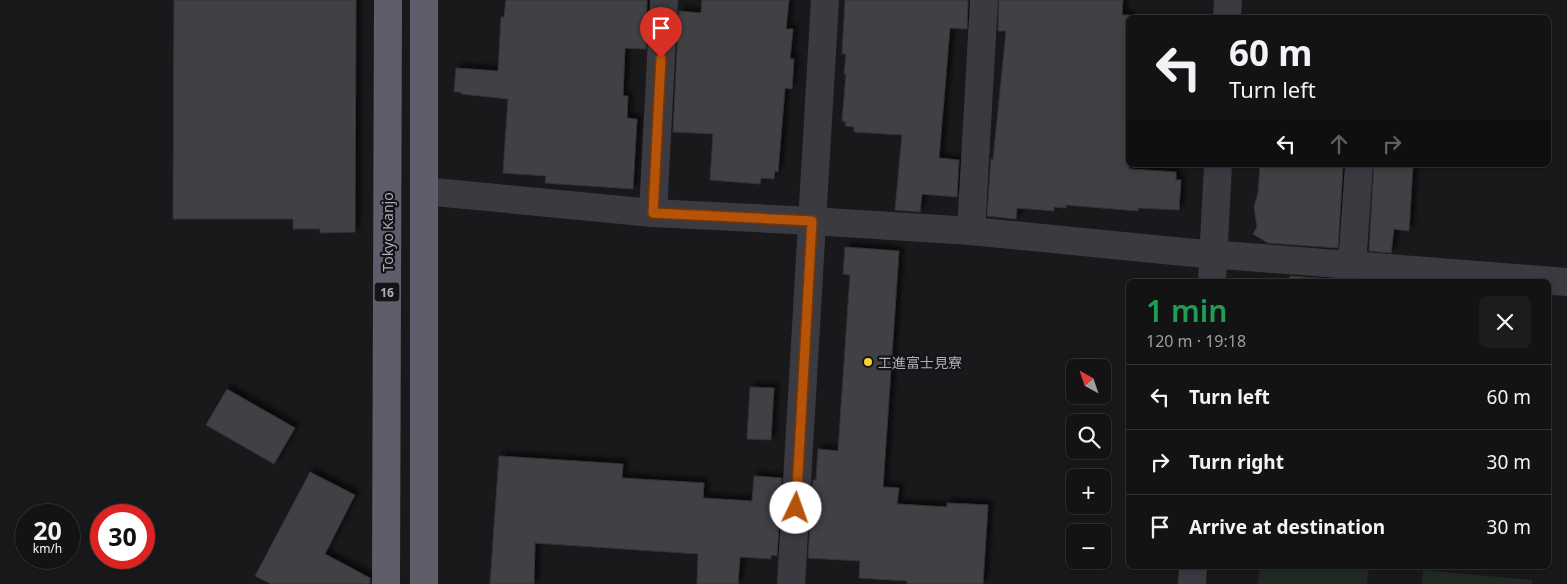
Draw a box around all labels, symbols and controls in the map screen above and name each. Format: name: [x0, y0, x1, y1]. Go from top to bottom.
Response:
pin: [640, 7, 682, 58]
icon: arrive: [647, 14, 675, 42]
text: 60 m: [1229, 29, 1312, 76]
icon: left: [1146, 35, 1211, 100]
text: Turn left: [1229, 74, 1316, 104]
icon: left: [1272, 130, 1300, 158]
icon: ahead: [1325, 130, 1353, 158]
icon: right: [1378, 130, 1406, 158]
street label: Tokyo Kanjo: [378, 192, 397, 272]
road number: 16: [374, 282, 400, 302]
text: 1 min: [1146, 290, 1227, 331]
button: close: [1479, 296, 1531, 348]
text: 120 m · 19:18: [1146, 330, 1246, 352]
place label: 工進富士見寮: [878, 353, 962, 372]
marker: 工進富士見寮: [862, 356, 874, 368]
north arrow: [1066, 359, 1111, 404]
map controls: [1066, 359, 1111, 569]
icon: left: [1146, 383, 1174, 411]
text: Turn left: [1189, 384, 1270, 410]
text: 60 m: [1487, 384, 1531, 410]
button: search: [1066, 414, 1111, 459]
icon: right: [1146, 448, 1174, 476]
text: Turn right: [1189, 449, 1284, 475]
text: 30 m: [1487, 449, 1531, 475]
button: +: [1066, 469, 1111, 514]
position arrow: [769, 481, 821, 533]
speed limit sign: 30: [90, 504, 155, 569]
text: 20: [33, 513, 62, 547]
icon: arrive: [1146, 513, 1174, 541]
text: Arrive at destination: [1189, 514, 1385, 540]
text: 30 m: [1487, 514, 1531, 540]
button: −: [1066, 524, 1111, 569]
text: km/h: [33, 540, 62, 557]

